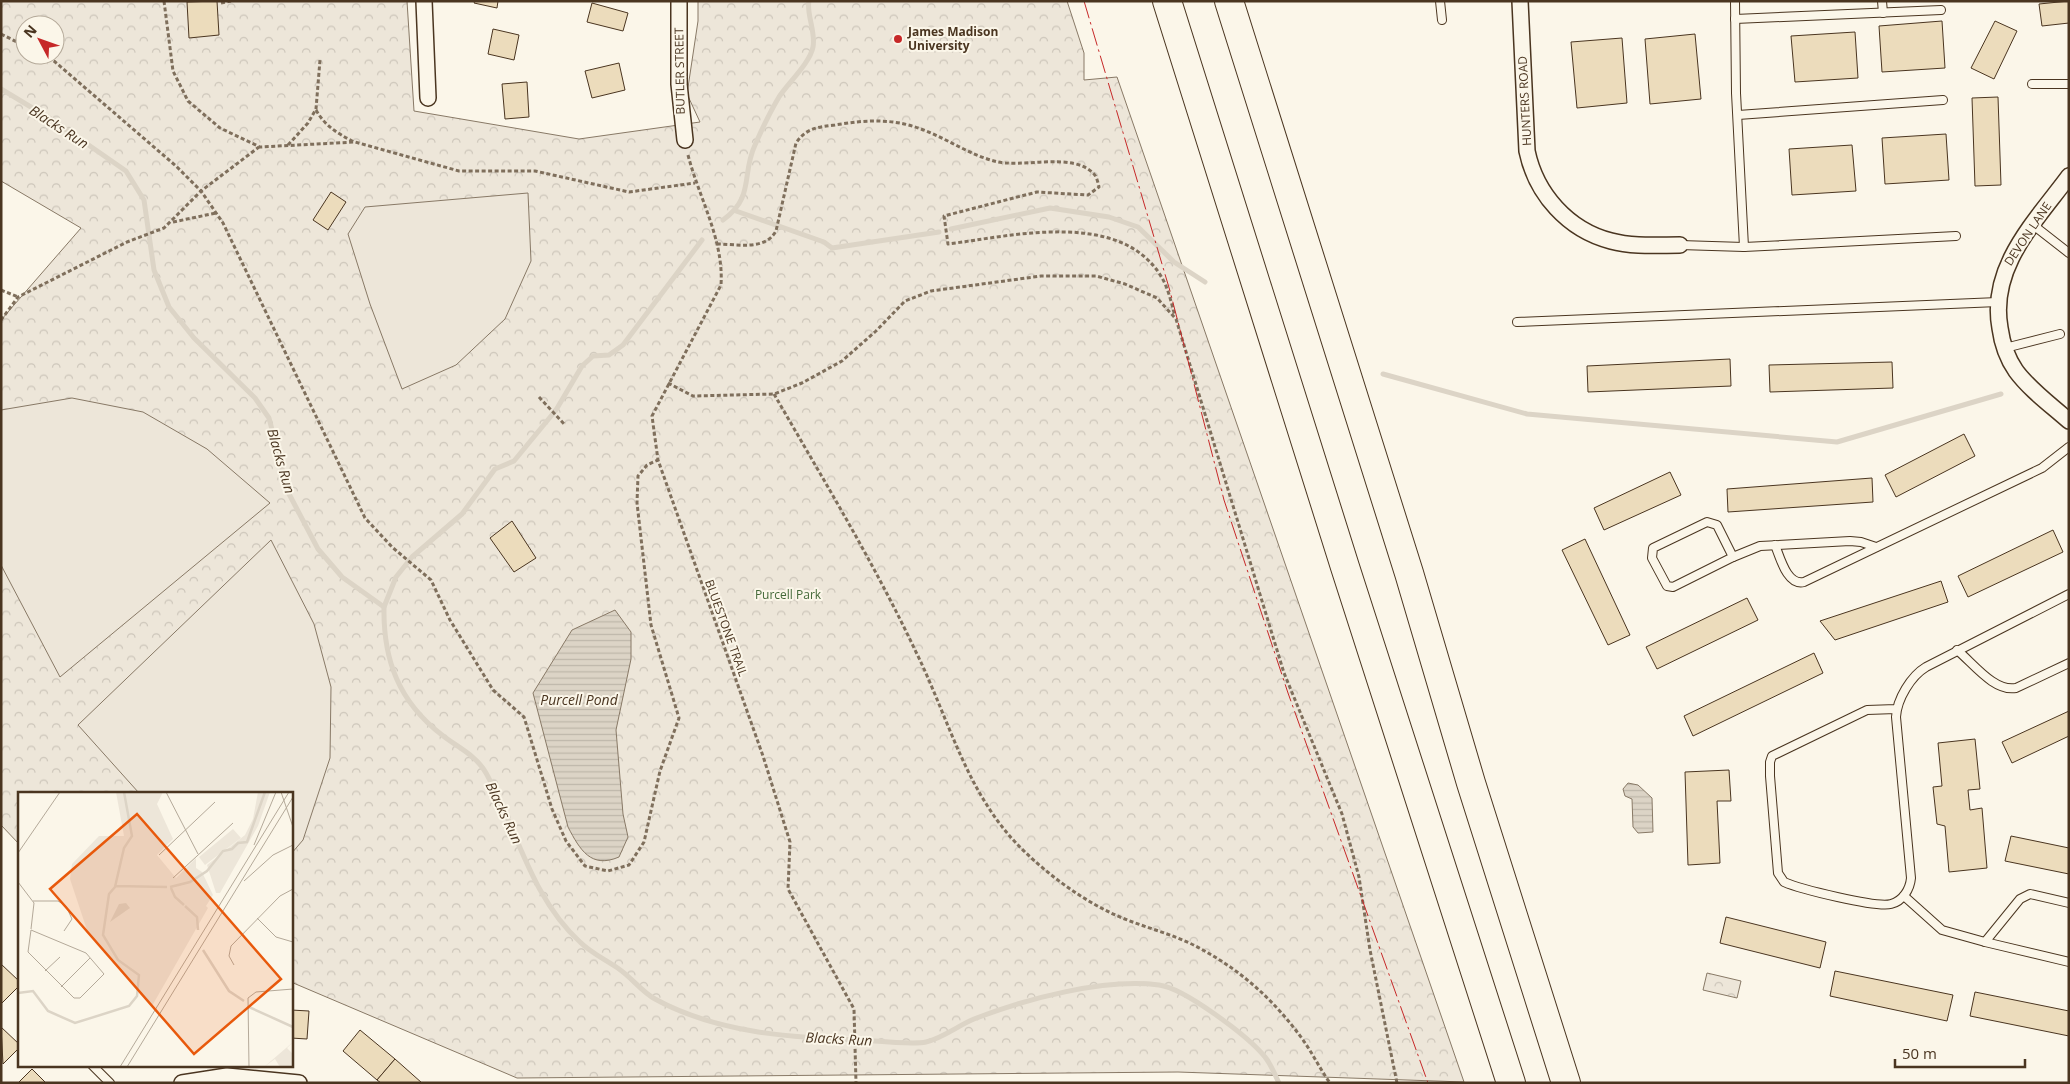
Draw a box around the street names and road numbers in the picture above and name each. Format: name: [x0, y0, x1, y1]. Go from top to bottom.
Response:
street label: BUTLER STREET: [670, 27, 689, 115]
street label: HUNTERS ROAD: [1514, 56, 1535, 146]
street label: DEVON LANE: [2000, 198, 2055, 269]
street label: BLUESTONE TRAIL: [701, 577, 752, 679]

